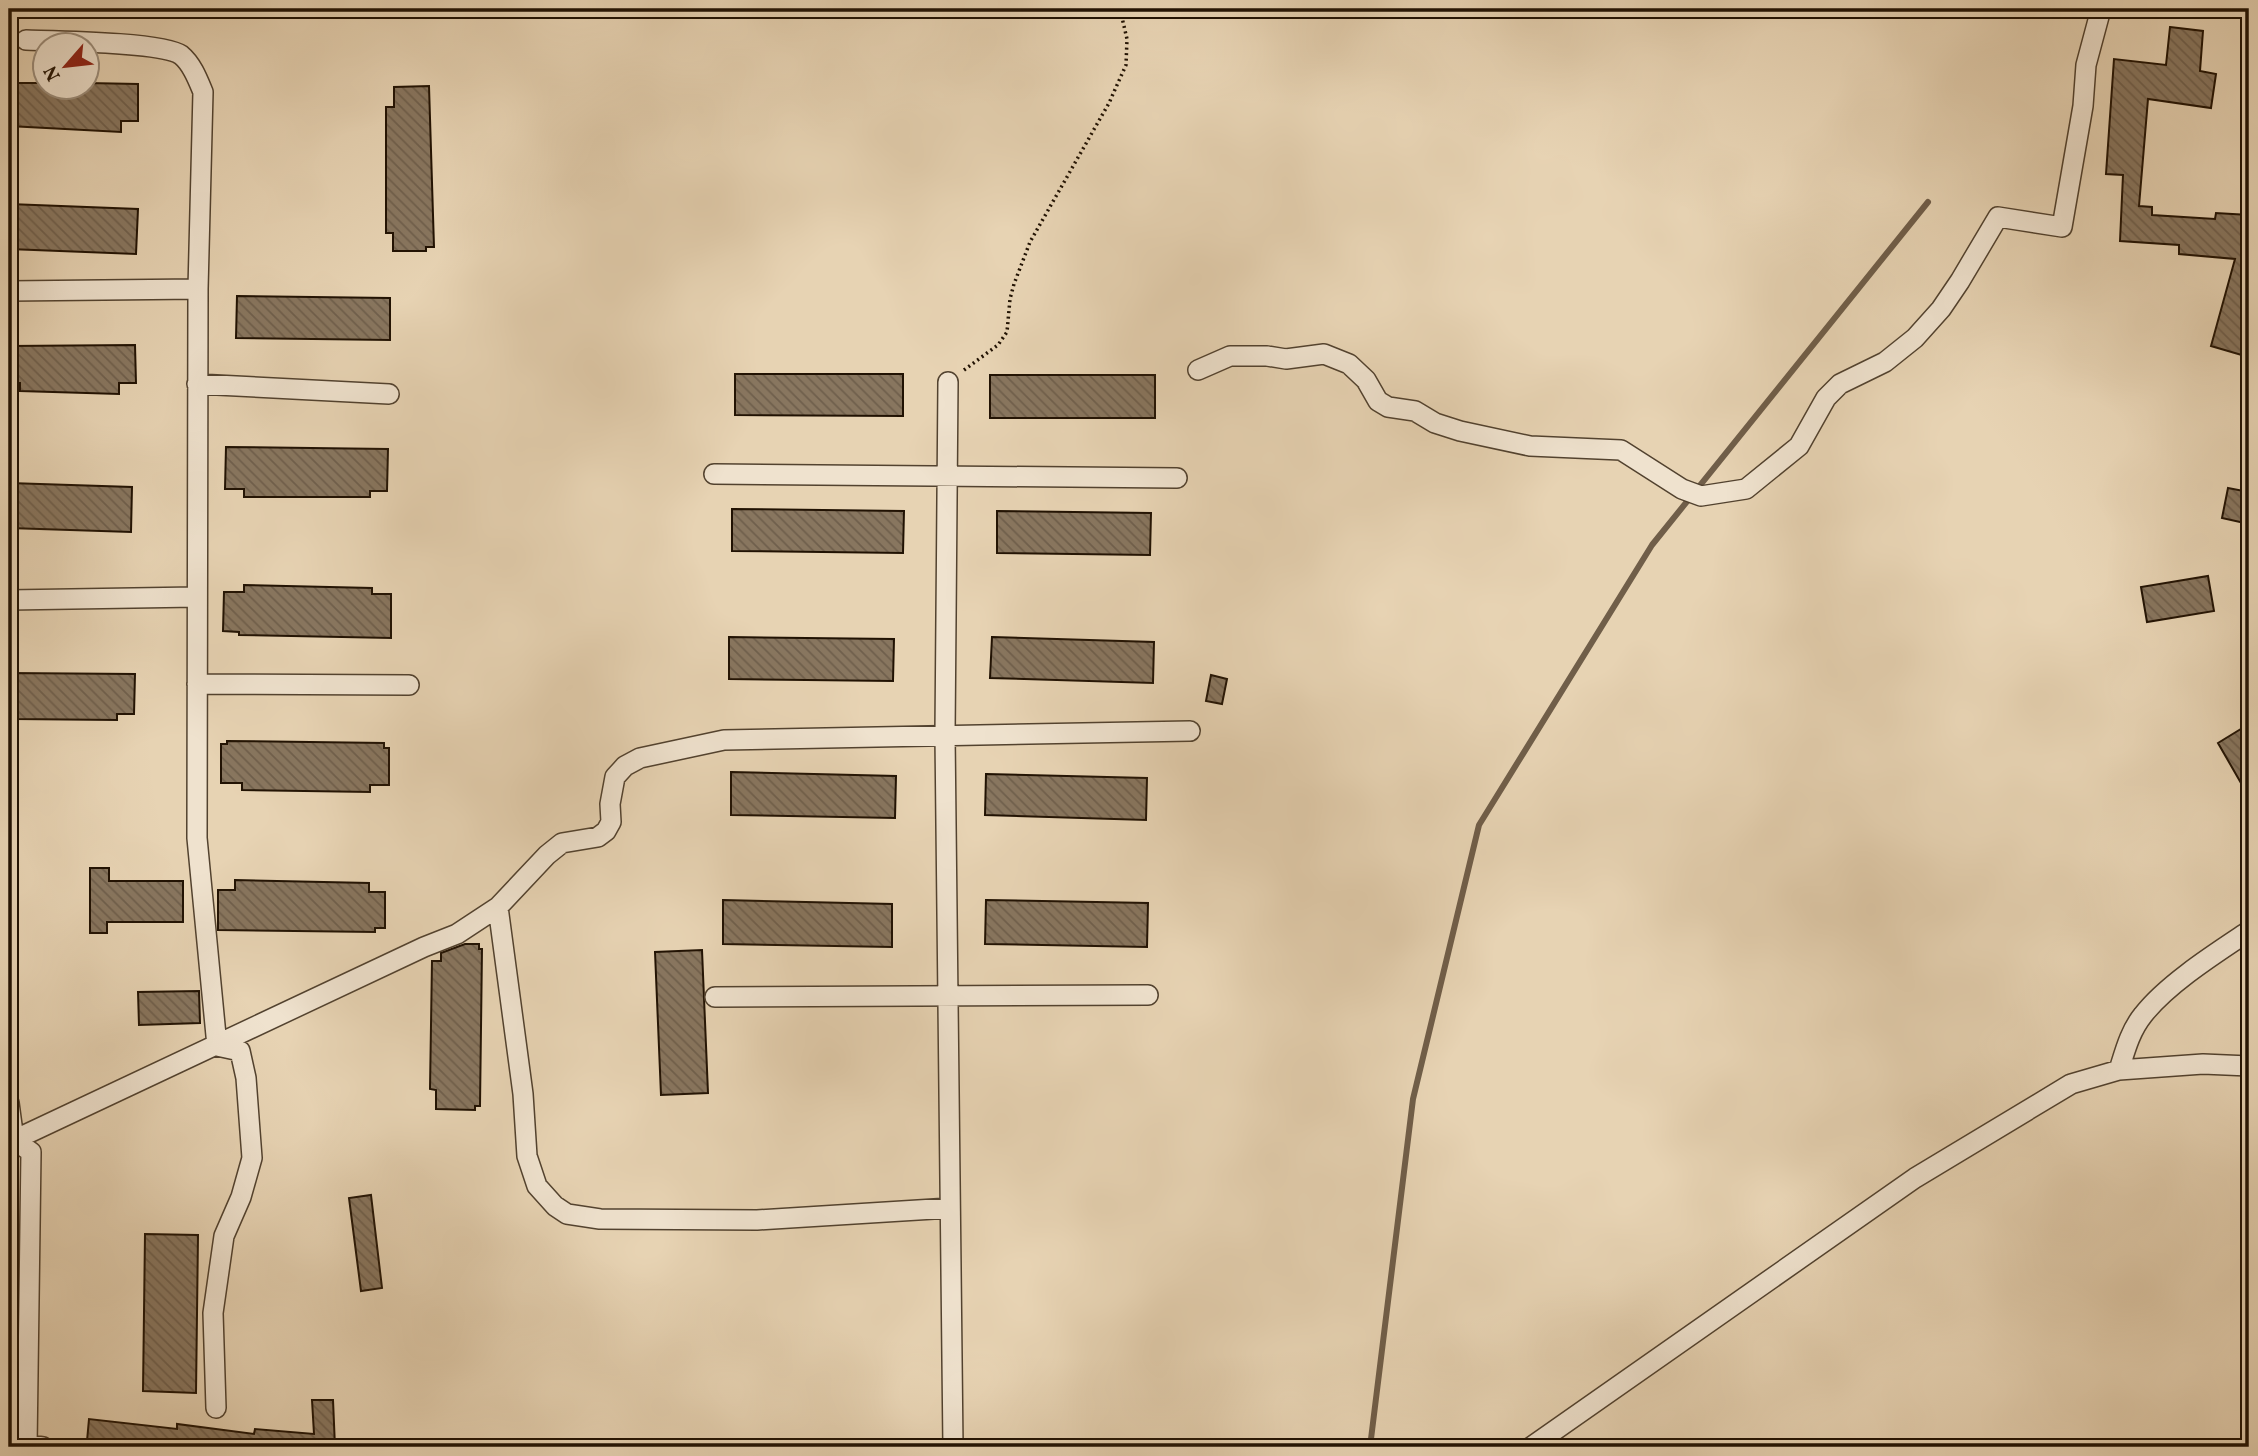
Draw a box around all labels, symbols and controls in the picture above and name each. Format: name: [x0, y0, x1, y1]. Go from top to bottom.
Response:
north arrow: [32, 32, 102, 102]
text: N: [38, 61, 67, 85]

